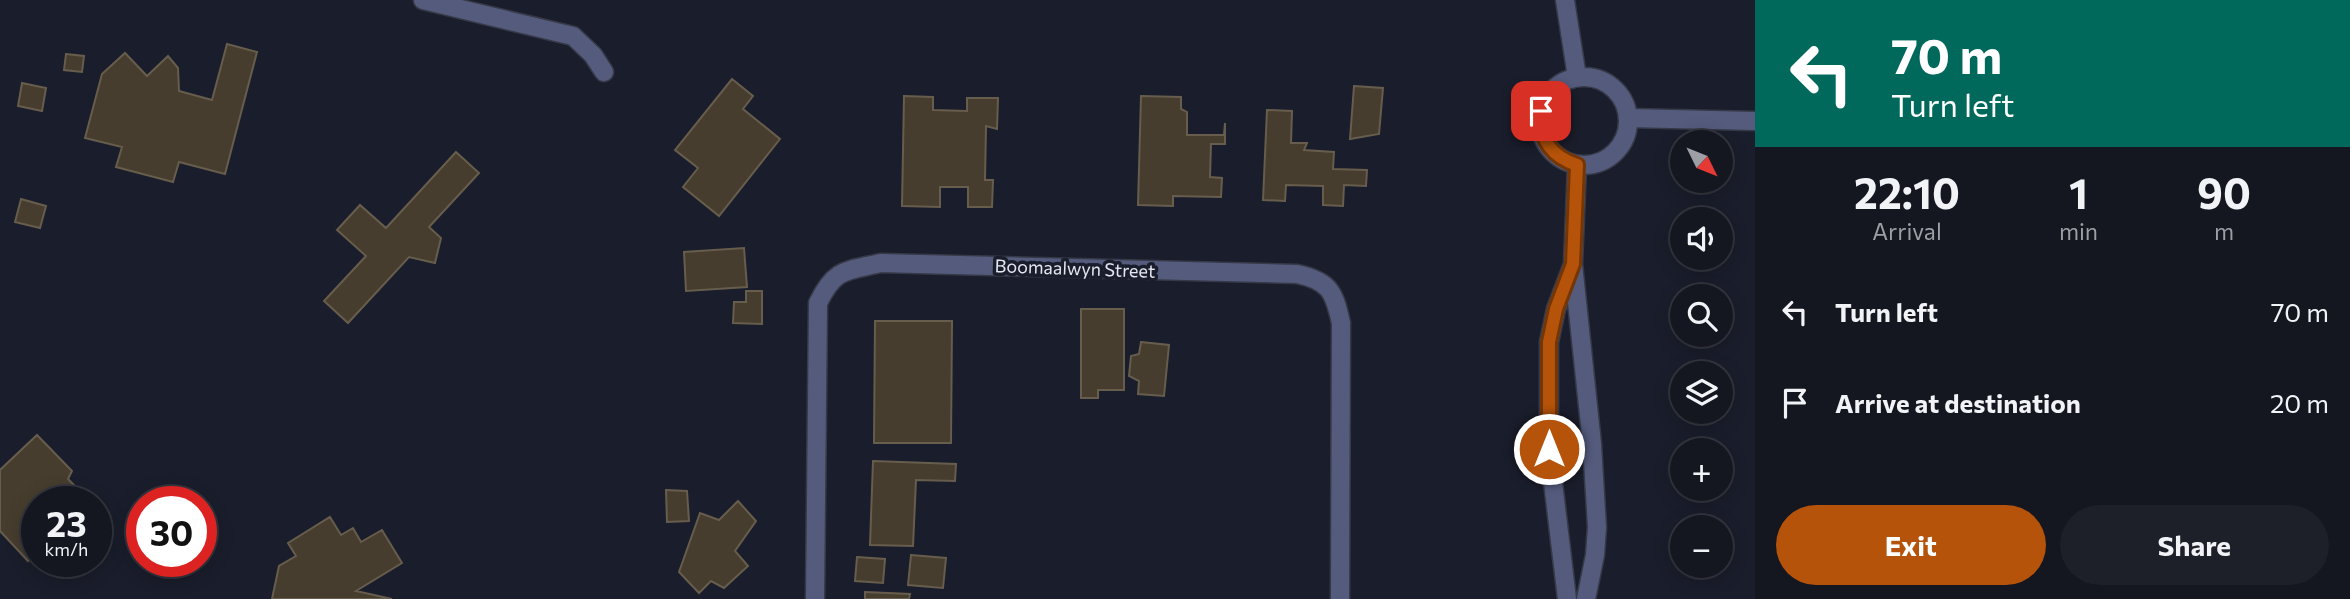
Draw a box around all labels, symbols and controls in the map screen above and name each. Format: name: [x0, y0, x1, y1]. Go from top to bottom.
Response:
text: 70 m: [1891, 24, 2002, 84]
icon: left: [1776, 28, 1867, 119]
pin: [1511, 81, 1571, 141]
text: Turn left: [1891, 84, 2015, 124]
icon: arrive: [1522, 92, 1560, 130]
north arrow: [1670, 130, 1732, 192]
map controls: [1670, 130, 1733, 578]
text: 22:10: [1854, 166, 1960, 218]
text: 1: [2069, 166, 2088, 218]
text: 90: [2197, 166, 2251, 218]
button: sound: [1670, 207, 1733, 270]
text: Arrival: [1872, 217, 1942, 245]
text: min: [2059, 217, 2098, 245]
text: m: [2214, 217, 2234, 245]
street label: Boomaalwyn Street: [994, 254, 1156, 282]
button: search: [1670, 284, 1733, 347]
icon: left: [1776, 293, 1814, 331]
text: Turn left: [1835, 296, 1938, 327]
text: 70 m: [2271, 296, 2329, 327]
button: layers: [1670, 361, 1733, 424]
icon: arrive: [1776, 384, 1814, 422]
text: Arrive at destination: [1835, 387, 2081, 418]
text: 20 m: [2270, 387, 2329, 418]
position arrow: [1512, 412, 1586, 486]
button: +: [1670, 438, 1733, 501]
speed limit sign: 30: [126, 486, 217, 577]
text: 23: [46, 501, 87, 544]
button: Exit: [1776, 505, 2046, 585]
button: Share: [2060, 505, 2329, 585]
button: −: [1670, 515, 1733, 578]
text: km/h: [45, 538, 88, 560]

